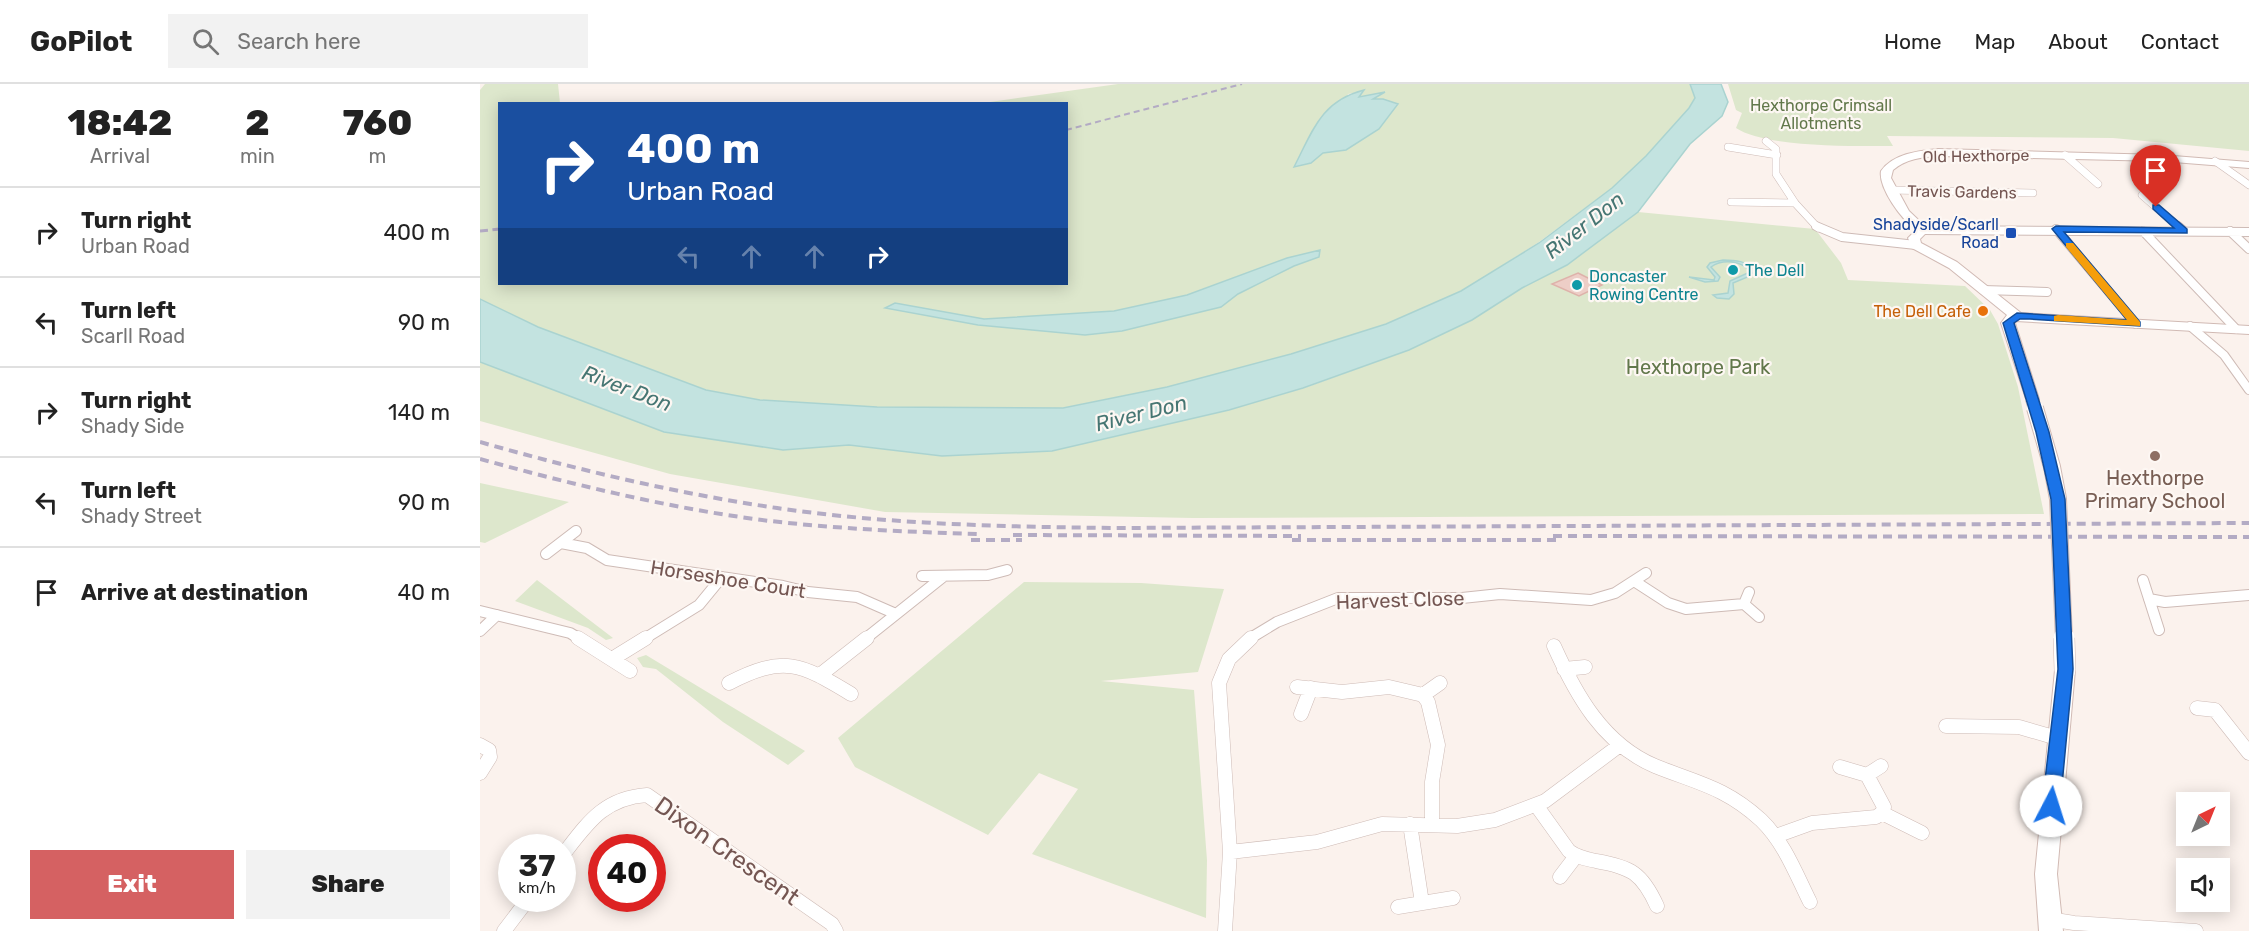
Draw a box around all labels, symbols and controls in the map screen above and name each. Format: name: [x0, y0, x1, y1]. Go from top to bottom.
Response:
search box: [168, 14, 588, 68]
text: GoPilot: [30, 25, 132, 58]
icon: search: [189, 25, 222, 58]
text: Search here: [237, 28, 361, 55]
text: Home: [1884, 29, 1941, 54]
text: Map: [1974, 29, 2015, 54]
text: About: [2048, 29, 2108, 54]
text: Contact: [2141, 29, 2219, 54]
park label: Hexthorpe Crimsall Allotments: [1750, 96, 1892, 133]
text: 18:42: [68, 101, 172, 144]
text: 2: [245, 101, 270, 144]
text: 760: [342, 101, 412, 144]
text: 400 m: [627, 124, 760, 174]
icon: right: [528, 126, 606, 204]
text: Arrival: [90, 144, 150, 168]
text: min: [240, 144, 275, 168]
text: m: [369, 144, 386, 168]
pin: [2130, 145, 2181, 207]
street label: Old Hexthorpe: [1922, 146, 2030, 166]
icon: arrive: [2139, 154, 2172, 187]
text: Urban Road: [627, 175, 774, 207]
street label: Travis Gardens: [1907, 182, 2017, 202]
water label: River Don: [1539, 186, 1629, 264]
text: Turn right: [81, 207, 191, 234]
place label: Shadyside/Scarll Road: [1873, 215, 1999, 252]
icon: right: [30, 216, 63, 249]
text: 400 m: [383, 219, 450, 246]
marker: Shadyside/Scarll Road: [2004, 226, 2018, 240]
text: Urban Road: [81, 234, 190, 258]
icon: left: [672, 240, 705, 273]
icon: ahead: [735, 240, 768, 273]
icon: ahead: [798, 240, 831, 273]
icon: right: [861, 240, 894, 273]
place label: The Dell: [1745, 261, 1804, 280]
marker: The Dell: [1726, 263, 1740, 277]
place label: Doncaster Rowing Centre: [1589, 267, 1699, 304]
marker: Doncaster Rowing Centre: [1570, 278, 1584, 292]
text: Turn left: [81, 297, 176, 324]
place label: The Dell Cafe: [1873, 302, 1971, 321]
marker: The Dell Cafe: [1976, 304, 1990, 318]
icon: left: [30, 306, 63, 339]
text: 90 m: [398, 309, 450, 336]
text: Scarll Road: [81, 324, 185, 348]
park label: Hexthorpe Park: [1626, 355, 1771, 379]
water label: River Don: [579, 360, 675, 416]
text: Turn right: [81, 387, 191, 414]
water label: River Don: [1092, 390, 1190, 436]
icon: right: [30, 396, 63, 429]
text: 140 m: [388, 399, 450, 426]
text: Shady Side: [81, 414, 184, 438]
marker: Hexthorpe Primary School: [2148, 449, 2162, 463]
place label: Hexthorpe Primary School: [2085, 466, 2225, 513]
text: Turn left: [81, 477, 176, 504]
icon: left: [30, 486, 63, 519]
text: 90 m: [398, 489, 450, 516]
text: Shady Street: [81, 504, 202, 528]
street label: Horseshoe Court: [649, 555, 808, 603]
icon: arrive: [30, 576, 63, 609]
text: Arrive at destination: [81, 579, 308, 606]
text: 40 m: [397, 579, 450, 606]
street label: Harvest Close: [1335, 586, 1465, 614]
position arrow: [2019, 774, 2083, 838]
street label: Dixon Crescent: [649, 791, 805, 911]
north arrow: [2176, 792, 2230, 846]
map controls: [2176, 792, 2230, 912]
speed limit sign: 40: [588, 834, 666, 912]
text: 37: [519, 848, 555, 884]
button: Exit: [30, 850, 234, 919]
button: Share: [246, 850, 450, 919]
button: sound: [2176, 858, 2230, 912]
text: km/h: [518, 879, 556, 897]

